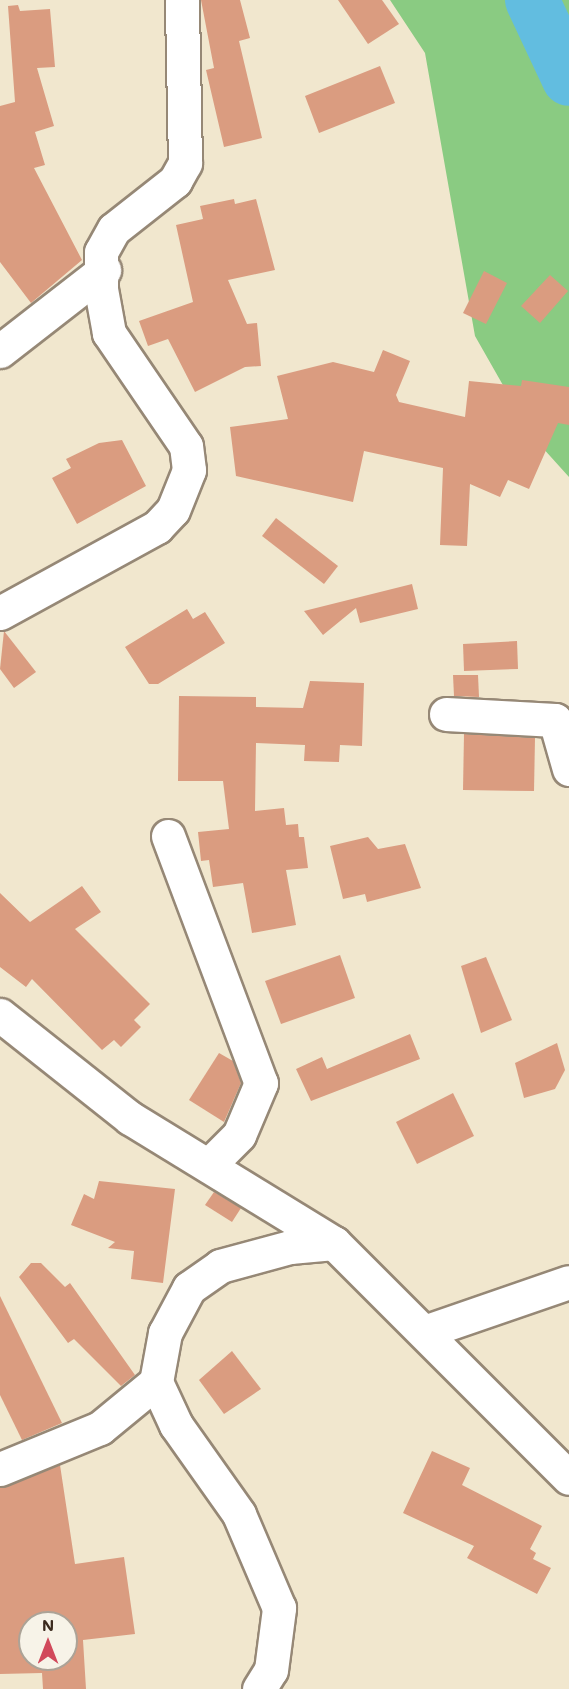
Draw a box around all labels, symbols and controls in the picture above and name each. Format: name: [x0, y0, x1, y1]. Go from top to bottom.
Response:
north arrow: [18, 1611, 78, 1671]
text: N: [42, 1614, 54, 1635]

